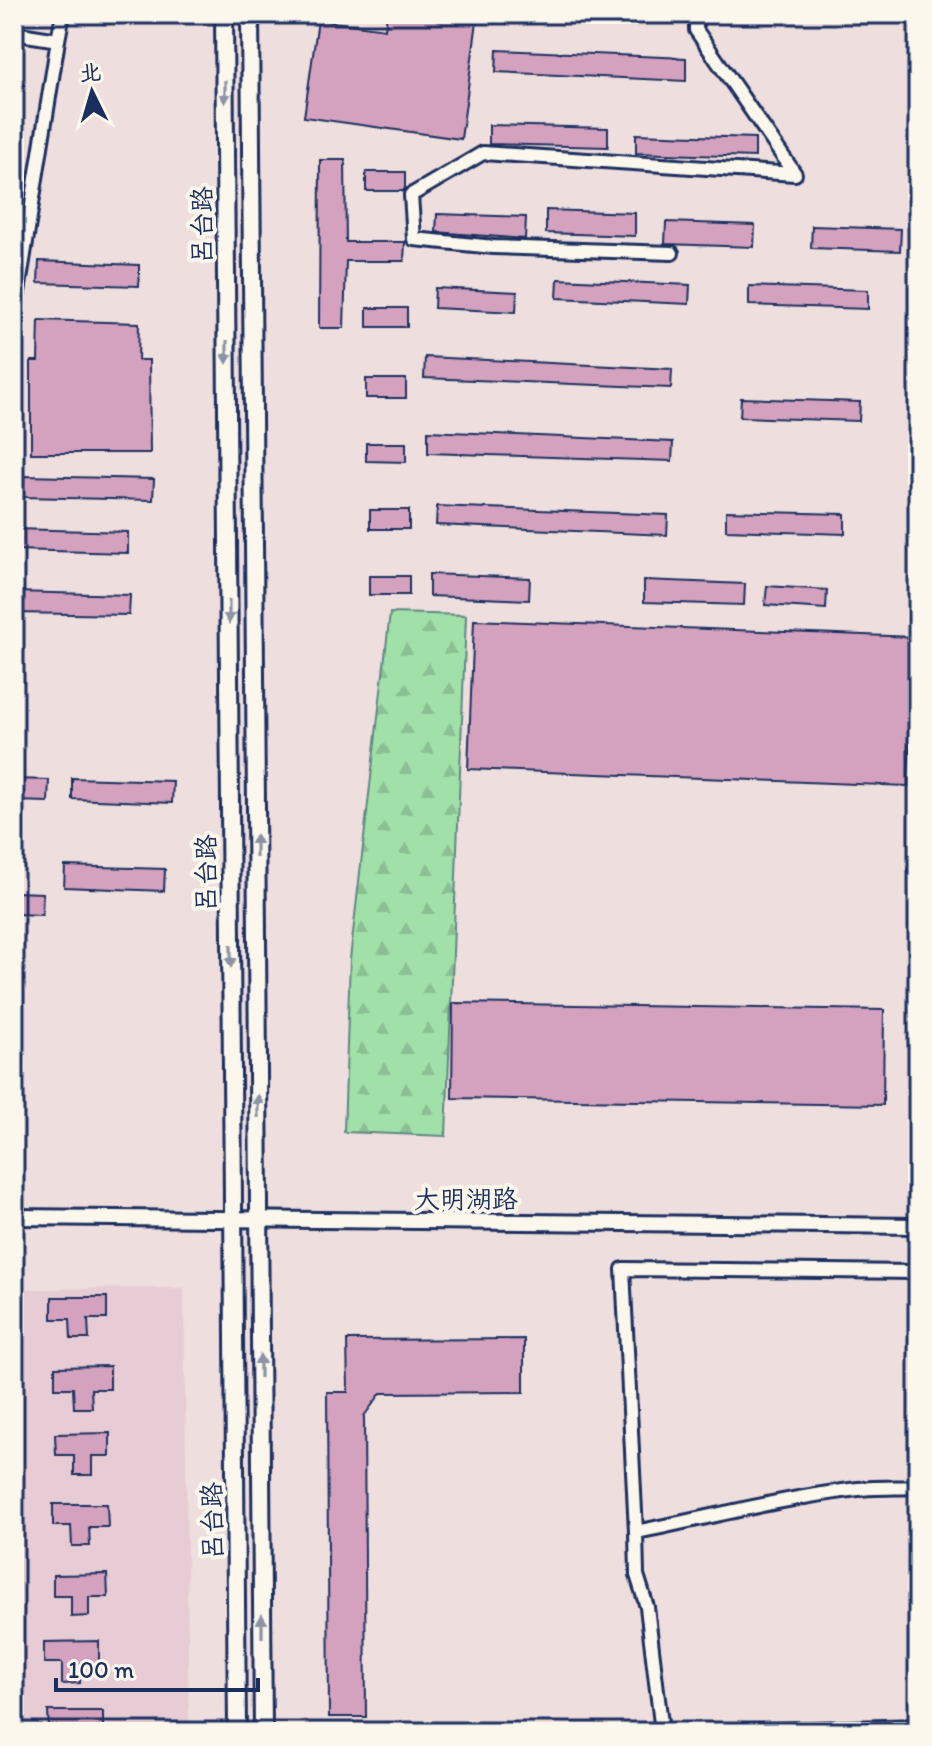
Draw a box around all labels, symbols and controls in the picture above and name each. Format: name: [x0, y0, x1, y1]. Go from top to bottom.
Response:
north arrow: [52, 52, 132, 132]
text: 北: [78, 58, 102, 87]
one-way arrow: [219, 80, 231, 105]
street label: 吕台路: [186, 186, 218, 264]
one-way arrow: [221, 340, 233, 365]
one-way arrow: [222, 600, 235, 625]
one-way arrow: [250, 833, 262, 858]
street label: 吕台路: [190, 834, 222, 912]
one-way arrow: [225, 944, 237, 969]
one-way arrow: [252, 1093, 264, 1118]
street label: 大明湖路: [414, 1183, 518, 1215]
one-way arrow: [254, 1353, 266, 1378]
street label: 吕台路: [195, 1482, 229, 1560]
one-way arrow: [256, 1613, 268, 1638]
scale bar: [56, 1642, 258, 1692]
text: 100 m: [68, 1655, 134, 1684]

